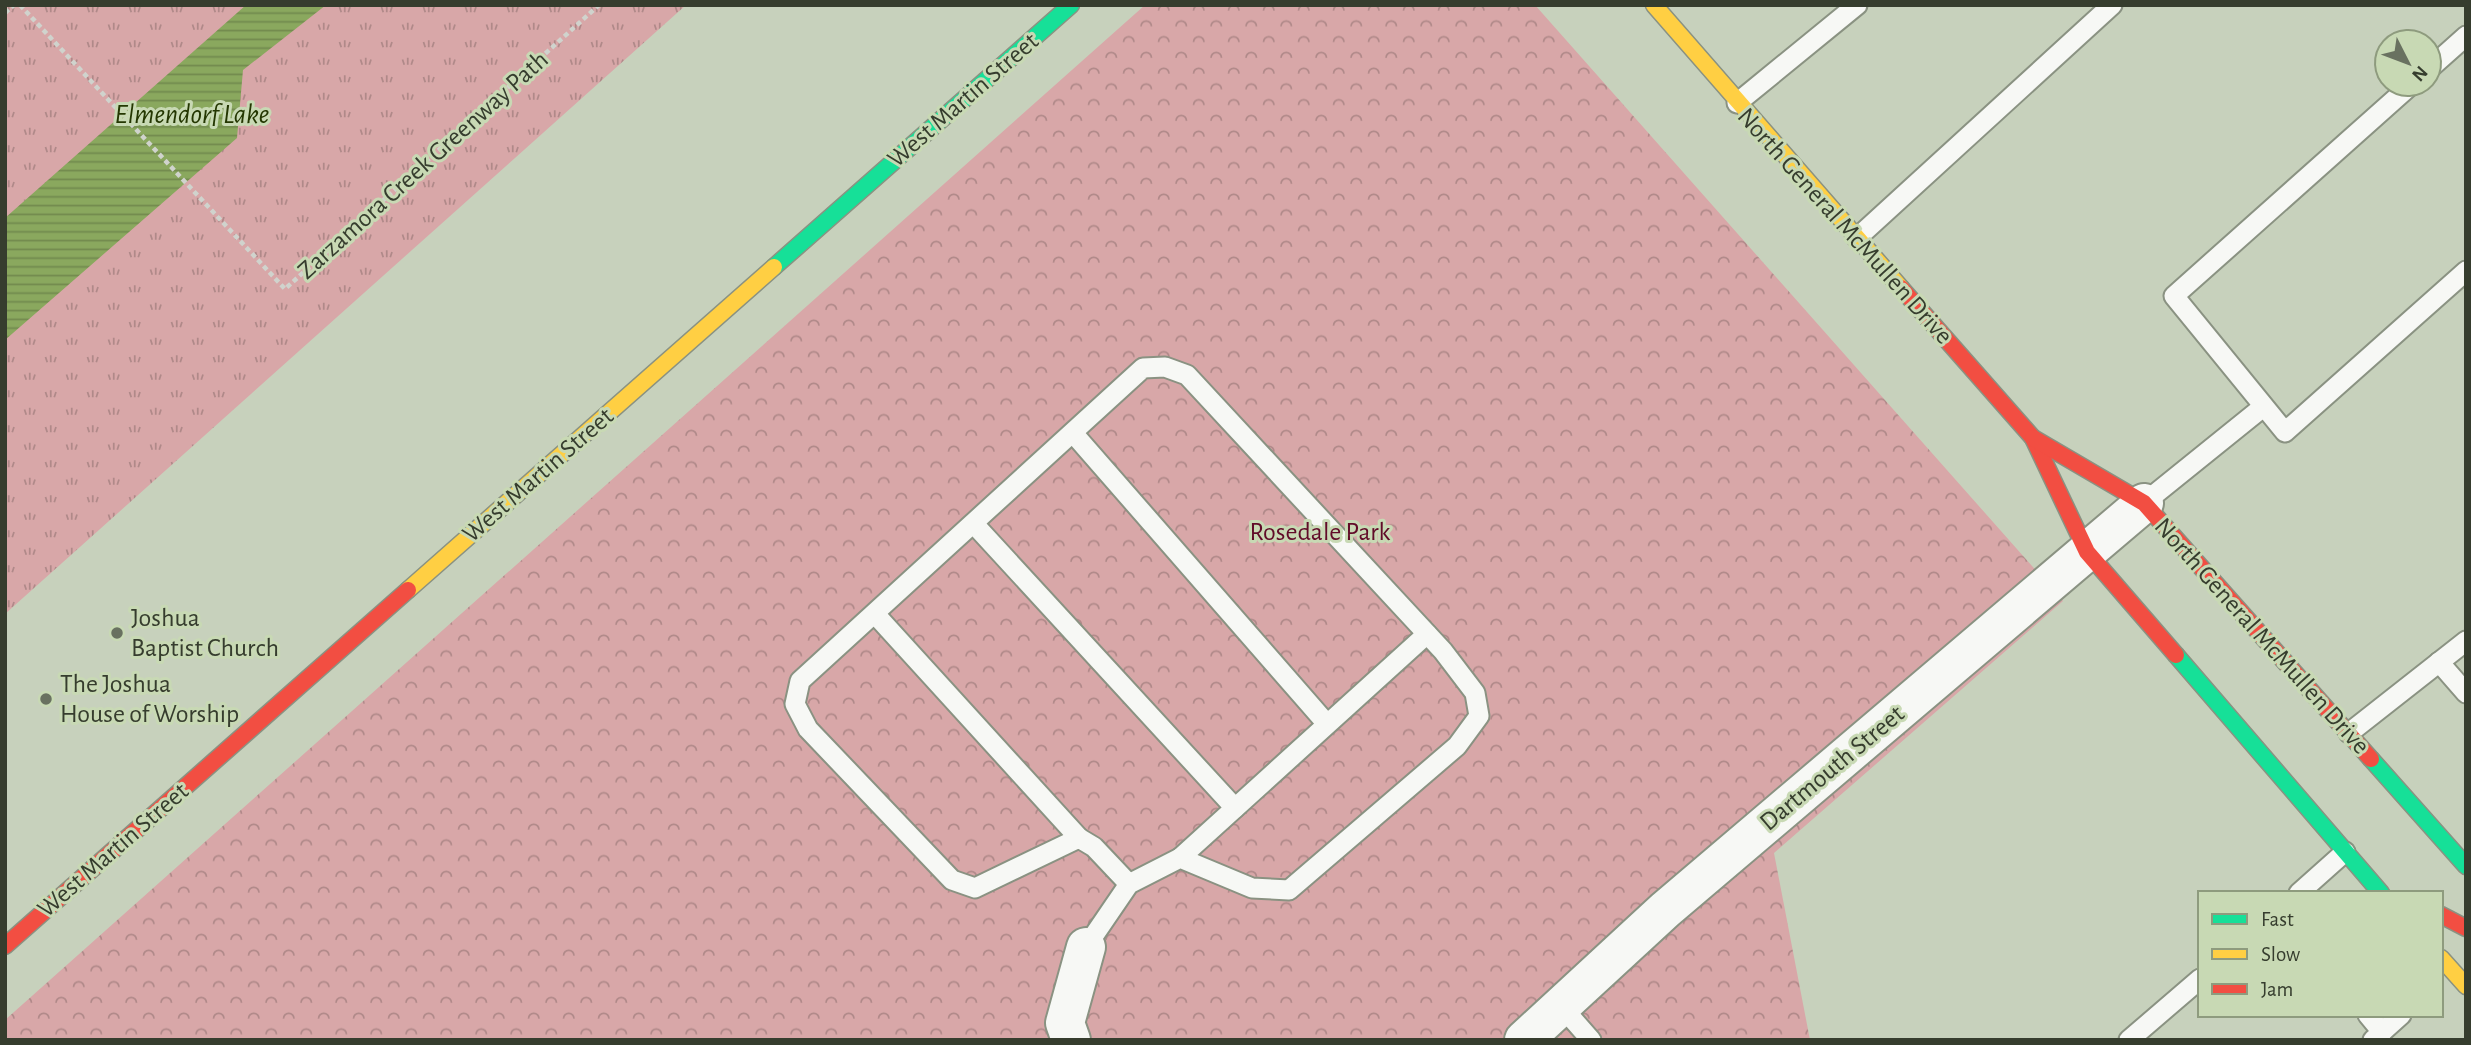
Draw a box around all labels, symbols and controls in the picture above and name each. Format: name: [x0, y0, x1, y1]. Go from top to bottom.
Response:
street label: West Martin Street: [883, 28, 1043, 172]
north arrow: [2373, 28, 2443, 98]
street label: Zarzamora Creek Greenway Path: [293, 46, 553, 284]
text: N: [2408, 62, 2431, 85]
water label: Elmendorf Lake: [115, 101, 269, 129]
street label: North General McMullen Drive: [1732, 103, 1958, 349]
street label: West Martin Street: [458, 403, 618, 547]
street label: North General McMullen Drive: [2149, 513, 2375, 759]
park label: Rosedale Park: [1250, 519, 1391, 545]
place label: Joshua Baptist Church: [131, 605, 279, 661]
marker: Joshua Baptist Church: [109, 625, 125, 641]
place label: The Joshua House of Worship: [60, 671, 239, 727]
marker: The Joshua House of Worship: [38, 691, 54, 707]
street label: Dartmouth Street: [1755, 700, 1909, 836]
street label: West Martin Street: [33, 778, 193, 922]
legend: [2198, 891, 2443, 1017]
text: Fast: [2261, 909, 2294, 930]
text: Slow: [2261, 944, 2300, 965]
text: Jam: [2261, 979, 2293, 1000]

